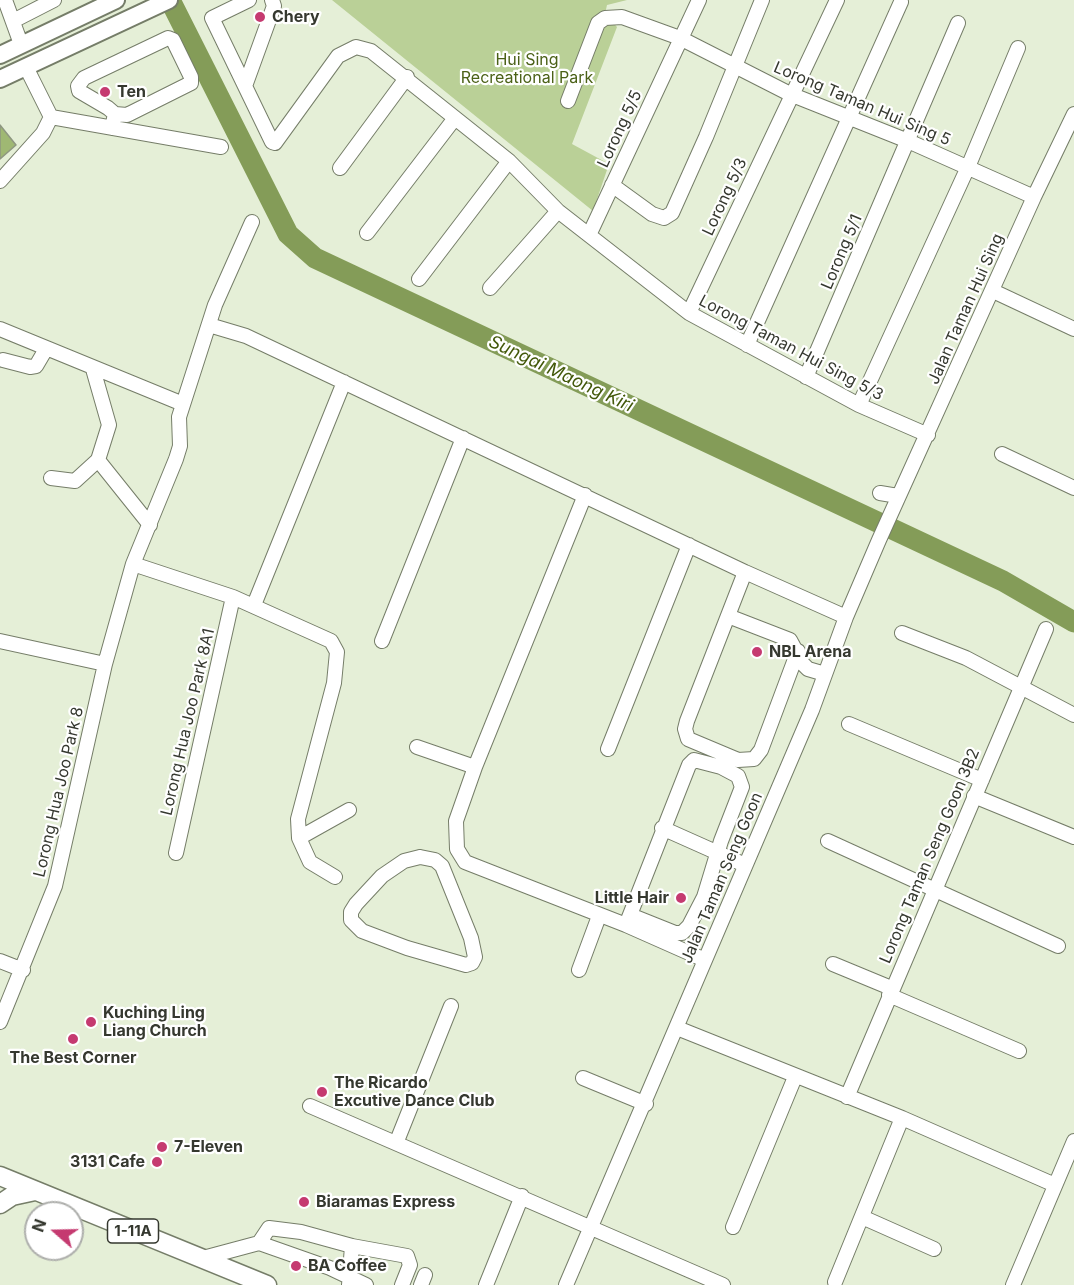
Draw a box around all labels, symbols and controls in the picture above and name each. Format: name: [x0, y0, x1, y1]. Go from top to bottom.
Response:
place label: Chery: [272, 7, 320, 27]
marker: Chery: [253, 10, 267, 24]
park label: Hui Sing Recreational Park: [461, 50, 593, 88]
street label: Lorong Taman Hui Sing 5: [771, 58, 953, 150]
place label: Ten: [117, 82, 146, 102]
marker: Ten: [98, 85, 112, 99]
street label: Lorong 5/5: [594, 87, 646, 171]
street label: Lorong 5/3: [699, 155, 751, 239]
street label: Lorong 5/1: [818, 212, 866, 292]
street label: Jalan Taman Hui Sing: [924, 231, 1008, 387]
street label: Lorong Taman Hui Sing 5/3: [696, 291, 886, 405]
water label: Sungai Maong Kiri: [485, 331, 637, 417]
street label: Lorong Hua Joo Park 8A1: [157, 627, 219, 817]
place label: NBL Arena: [769, 642, 851, 662]
marker: NBL Arena: [750, 645, 764, 659]
street label: Lorong Hua Joo Park 8: [30, 705, 88, 879]
street label: Lorong Taman Seng Goon 3B2: [876, 746, 984, 966]
street label: Jalan Taman Seng Goon: [677, 790, 767, 966]
place label: Little Hair: [595, 888, 669, 908]
marker: Little Hair: [674, 891, 688, 905]
place label: Kuching Ling Liang Church: [103, 1003, 207, 1041]
marker: Kuching Ling Liang Church: [84, 1015, 98, 1029]
marker: The Best Corner: [66, 1032, 80, 1046]
place label: The Best Corner: [10, 1048, 136, 1068]
place label: The Ricardo Excutive Dance Club: [334, 1073, 495, 1111]
marker: The Ricardo Excutive Dance Club: [315, 1085, 329, 1099]
place label: 7-Eleven: [174, 1137, 243, 1157]
marker: 7-Eleven: [155, 1140, 169, 1154]
place label: 3131 Cafe: [70, 1152, 145, 1172]
marker: 3131 Cafe: [150, 1155, 164, 1169]
place label: Biaramas Express: [316, 1192, 455, 1212]
marker: Biaramas Express: [297, 1195, 311, 1209]
north arrow: [24, 1201, 84, 1261]
text: N: [27, 1216, 50, 1235]
road number: 1-11A: [108, 1219, 158, 1243]
place label: BA Coffee: [308, 1256, 387, 1276]
marker: BA Coffee: [289, 1259, 303, 1273]

